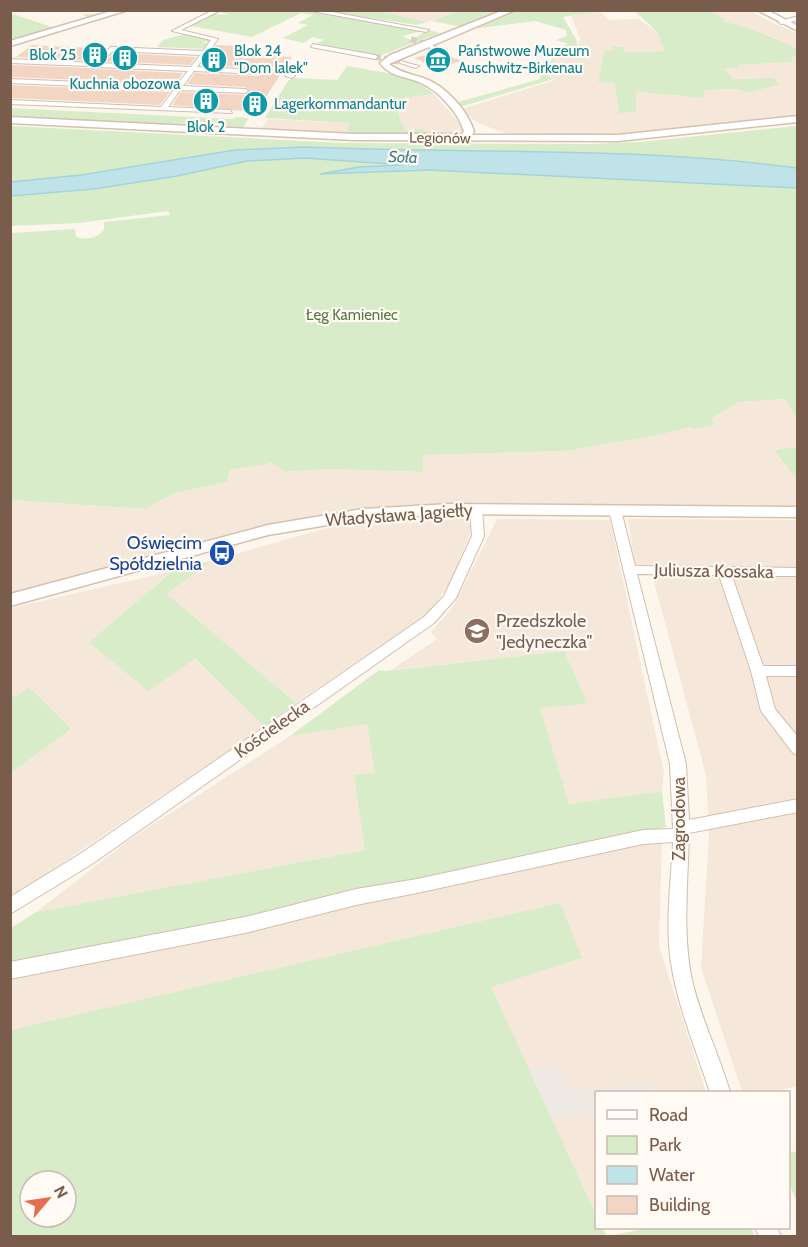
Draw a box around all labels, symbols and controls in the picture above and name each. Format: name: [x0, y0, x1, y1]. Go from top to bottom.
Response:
building icon: Blok 25: [80, 40, 110, 70]
place label: Blok 24 "Dom lalek": [234, 42, 308, 77]
place label: Państwowe Muzeum Auschwitz-Birkenau: [458, 42, 590, 77]
building icon: Kuchnia obozowa: [110, 43, 140, 73]
building icon: Blok 24 "Dom lalek": [199, 45, 229, 75]
museum icon: Państwowe Muzeum Auschwitz-Birkenau: [423, 45, 453, 75]
place label: Blok 25: [29, 46, 76, 64]
place label: Kuchnia obozowa: [70, 75, 181, 93]
building icon: Blok 2: [191, 86, 221, 116]
building icon: Lagerkommandantur: [240, 89, 270, 119]
place label: Lagerkommandantur: [274, 95, 407, 113]
place label: Blok 2: [187, 118, 225, 136]
street label: Legionów: [409, 128, 471, 148]
water label: Soła: [388, 147, 418, 167]
park label: Łęg Kamieniec: [306, 306, 398, 324]
street label: Władysława Jagiełły: [325, 499, 473, 531]
place label: Oświęcim Spółdzielnia: [109, 532, 202, 575]
bus stop icon: Oświęcim Spółdzielnia: [207, 538, 237, 568]
street label: Juliusza Kossaka: [653, 559, 774, 583]
place label: Przedszkole "Jedyneczka": [496, 610, 593, 653]
school or university icon: Przedszkole "Jedyneczka": [462, 616, 492, 646]
street label: Kościelecka: [230, 695, 314, 763]
street label: Zagrodowa: [668, 777, 690, 861]
legend: [595, 1091, 790, 1229]
text: Road: [649, 1104, 688, 1126]
text: Park: [649, 1134, 682, 1156]
text: Water: [649, 1164, 695, 1186]
north arrow: [18, 1169, 78, 1229]
text: N: [50, 1182, 72, 1202]
text: Building: [649, 1194, 711, 1216]

